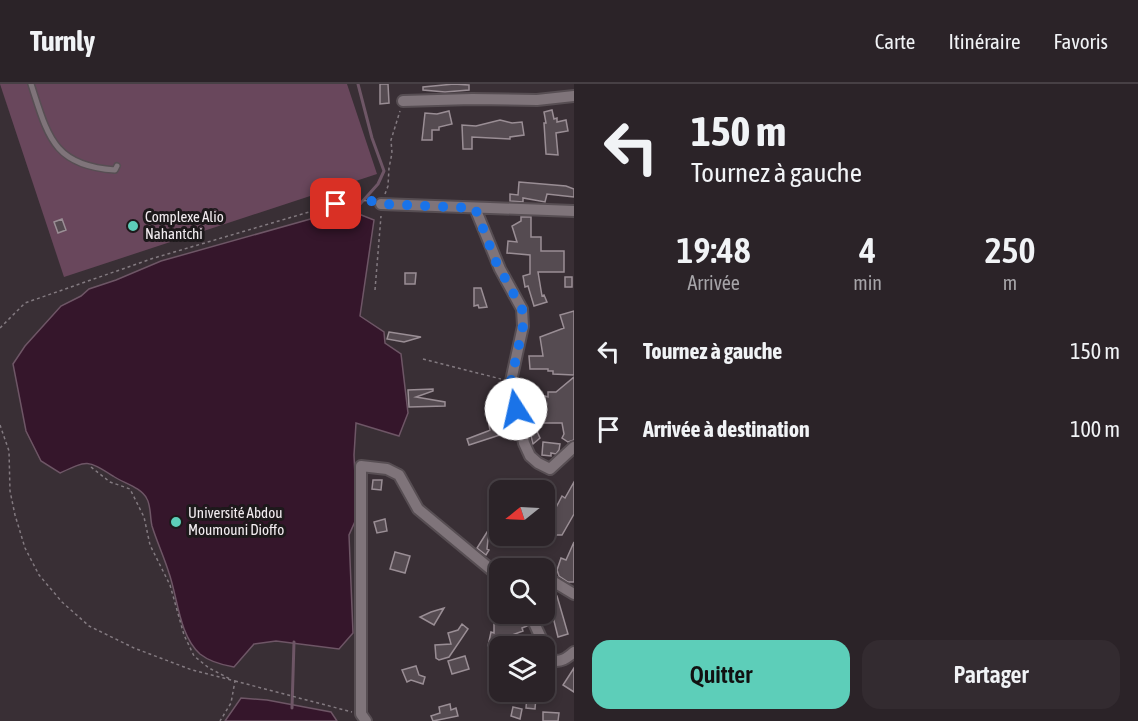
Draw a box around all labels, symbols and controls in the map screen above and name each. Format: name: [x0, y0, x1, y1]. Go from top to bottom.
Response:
text: Turnly: [30, 25, 95, 57]
text: Carte: [875, 29, 915, 53]
text: Itinéraire: [948, 29, 1020, 53]
text: Favoris: [1053, 29, 1108, 53]
text: 150 m: [691, 107, 786, 155]
icon: left: [592, 108, 670, 186]
text: Tournez à gauche: [691, 157, 862, 188]
pin: [310, 178, 361, 229]
icon: arrive: [319, 187, 352, 220]
place label: Complexe Alio Nahantchi: [145, 208, 224, 242]
marker: Complexe Alio Nahantchi: [126, 219, 140, 233]
text: 19:48: [677, 229, 751, 271]
text: 4: [859, 229, 876, 271]
text: 250: [985, 229, 1035, 271]
text: Arrivée: [688, 271, 740, 294]
text: min: [853, 271, 882, 294]
text: m: [1003, 271, 1017, 294]
icon: left: [592, 335, 625, 368]
text: Tournez à gauche: [643, 338, 782, 364]
text: 150 m: [1070, 338, 1120, 364]
position arrow: [484, 377, 548, 441]
icon: arrive: [592, 413, 625, 446]
text: Arrivée à destination: [643, 416, 810, 442]
text: 100 m: [1070, 416, 1120, 442]
north arrow: [489, 480, 555, 546]
map controls: [489, 480, 555, 702]
place label: Université Abdou Moumouni Dioffo: [188, 504, 284, 538]
marker: Université Abdou Moumouni Dioffo: [169, 515, 183, 529]
button: search: [489, 558, 555, 624]
button: layers: [489, 636, 555, 702]
button: Quitter: [592, 640, 850, 709]
button: Partager: [862, 640, 1120, 709]

